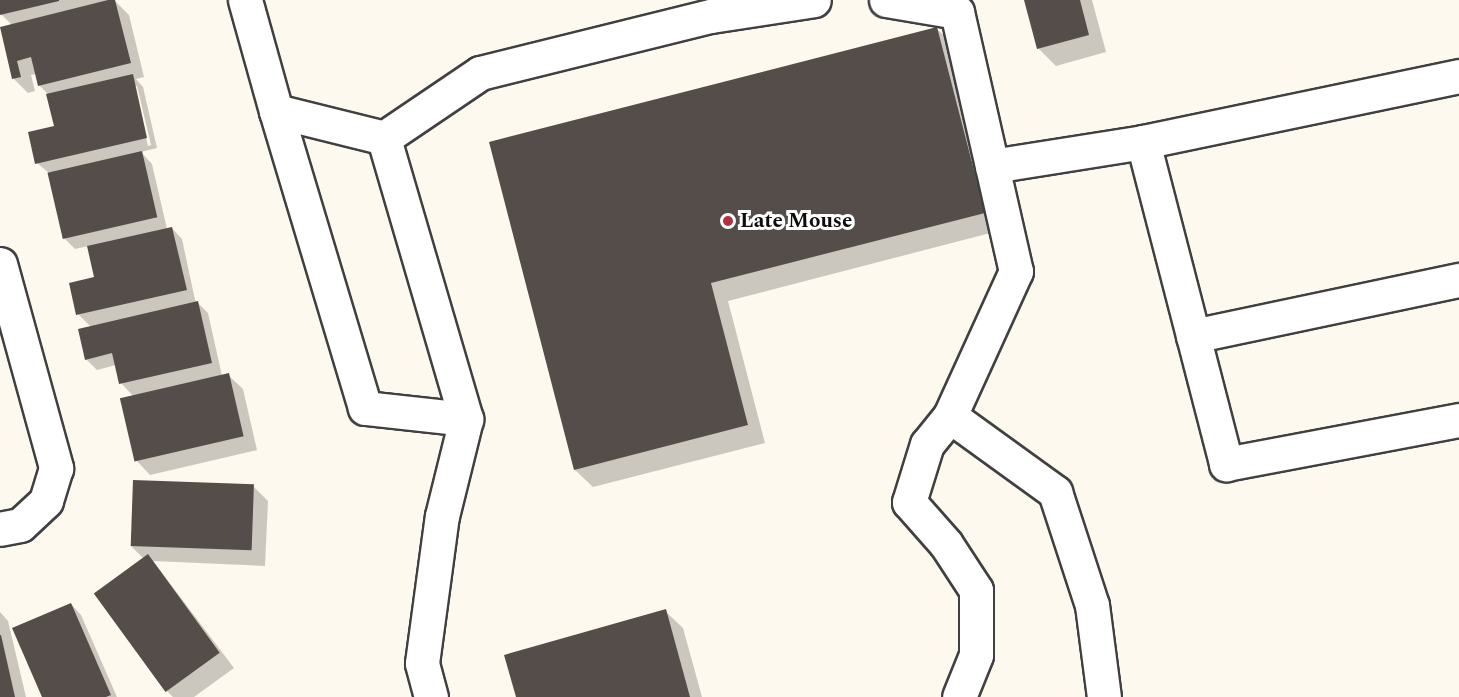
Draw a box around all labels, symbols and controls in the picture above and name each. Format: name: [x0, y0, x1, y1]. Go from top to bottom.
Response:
place label: Late Mouse: [740, 208, 852, 234]
marker: Late Mouse: [721, 214, 735, 228]

